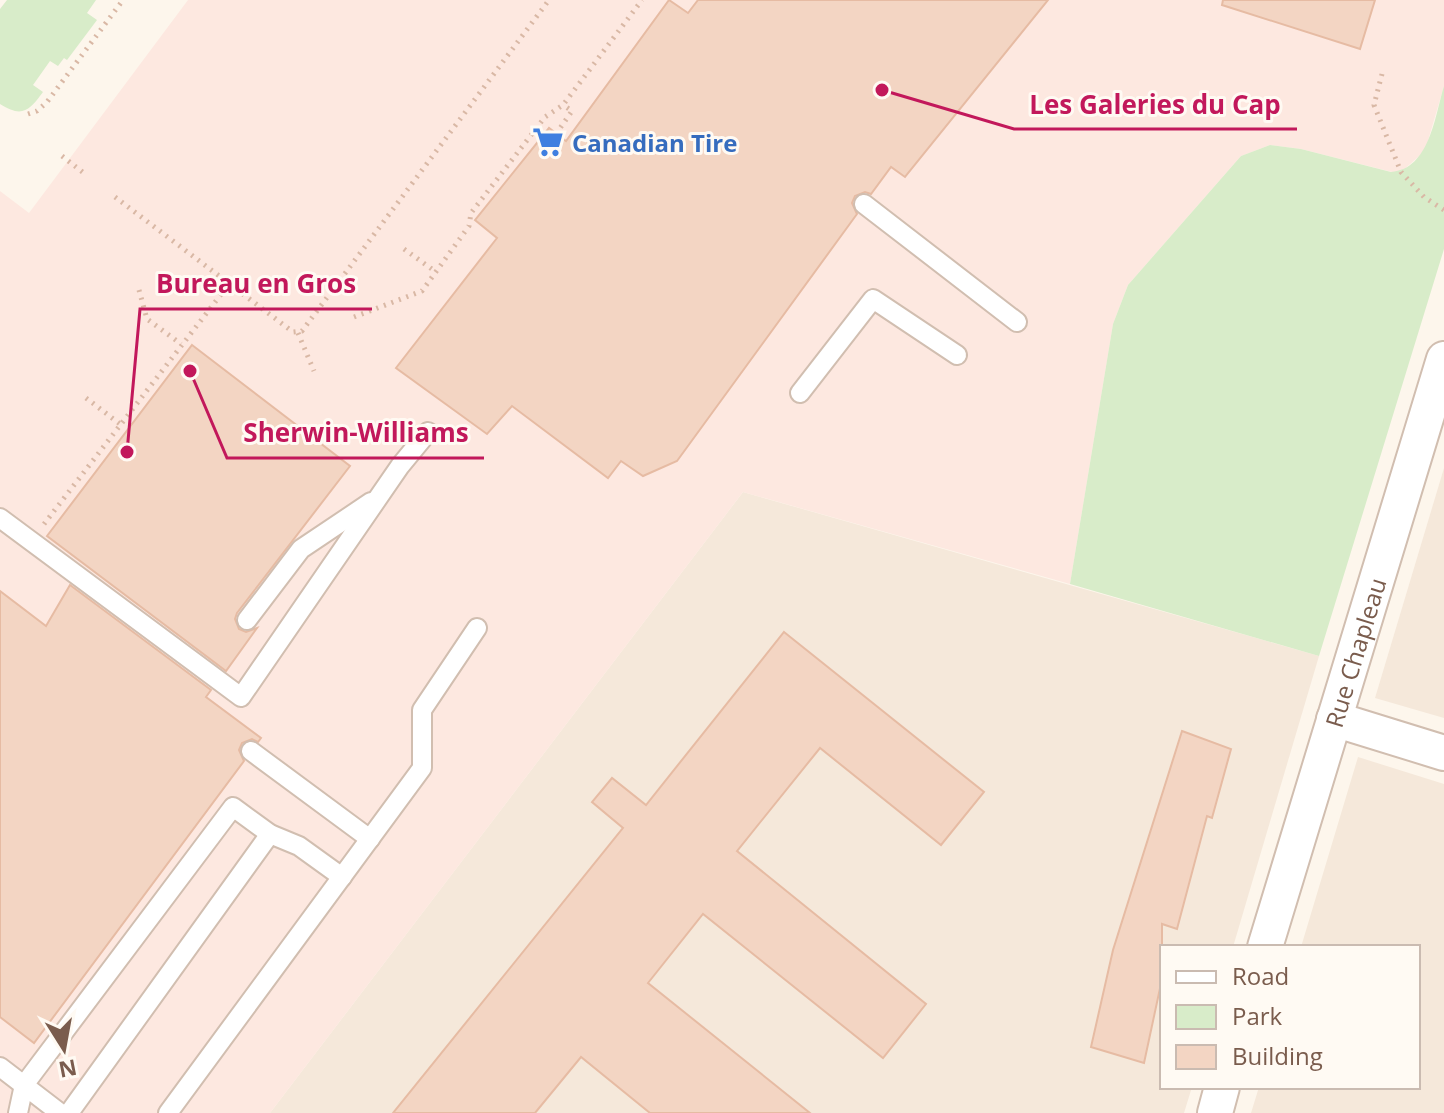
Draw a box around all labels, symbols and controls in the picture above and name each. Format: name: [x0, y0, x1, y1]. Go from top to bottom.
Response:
callout: Les Galeries du Cap: [1014, 79, 1297, 129]
text: Les Galeries du Cap: [1029, 86, 1281, 122]
supermarket icon: Canadian Tire: [531, 125, 565, 159]
place label: Canadian Tire: [572, 126, 737, 159]
callout: Bureau en Gros: [140, 259, 372, 309]
text: Bureau en Gros: [156, 265, 356, 301]
callout: Sherwin-Williams: [227, 408, 484, 458]
text: Sherwin-Williams: [243, 414, 469, 450]
street label: Rue Chapleau: [1316, 574, 1393, 731]
legend: [1160, 945, 1420, 1089]
text: Road: [1232, 959, 1289, 992]
text: Park: [1232, 999, 1283, 1032]
north arrow: [24, 1009, 104, 1089]
text: Building: [1232, 1039, 1323, 1072]
text: N: [56, 1053, 80, 1086]

